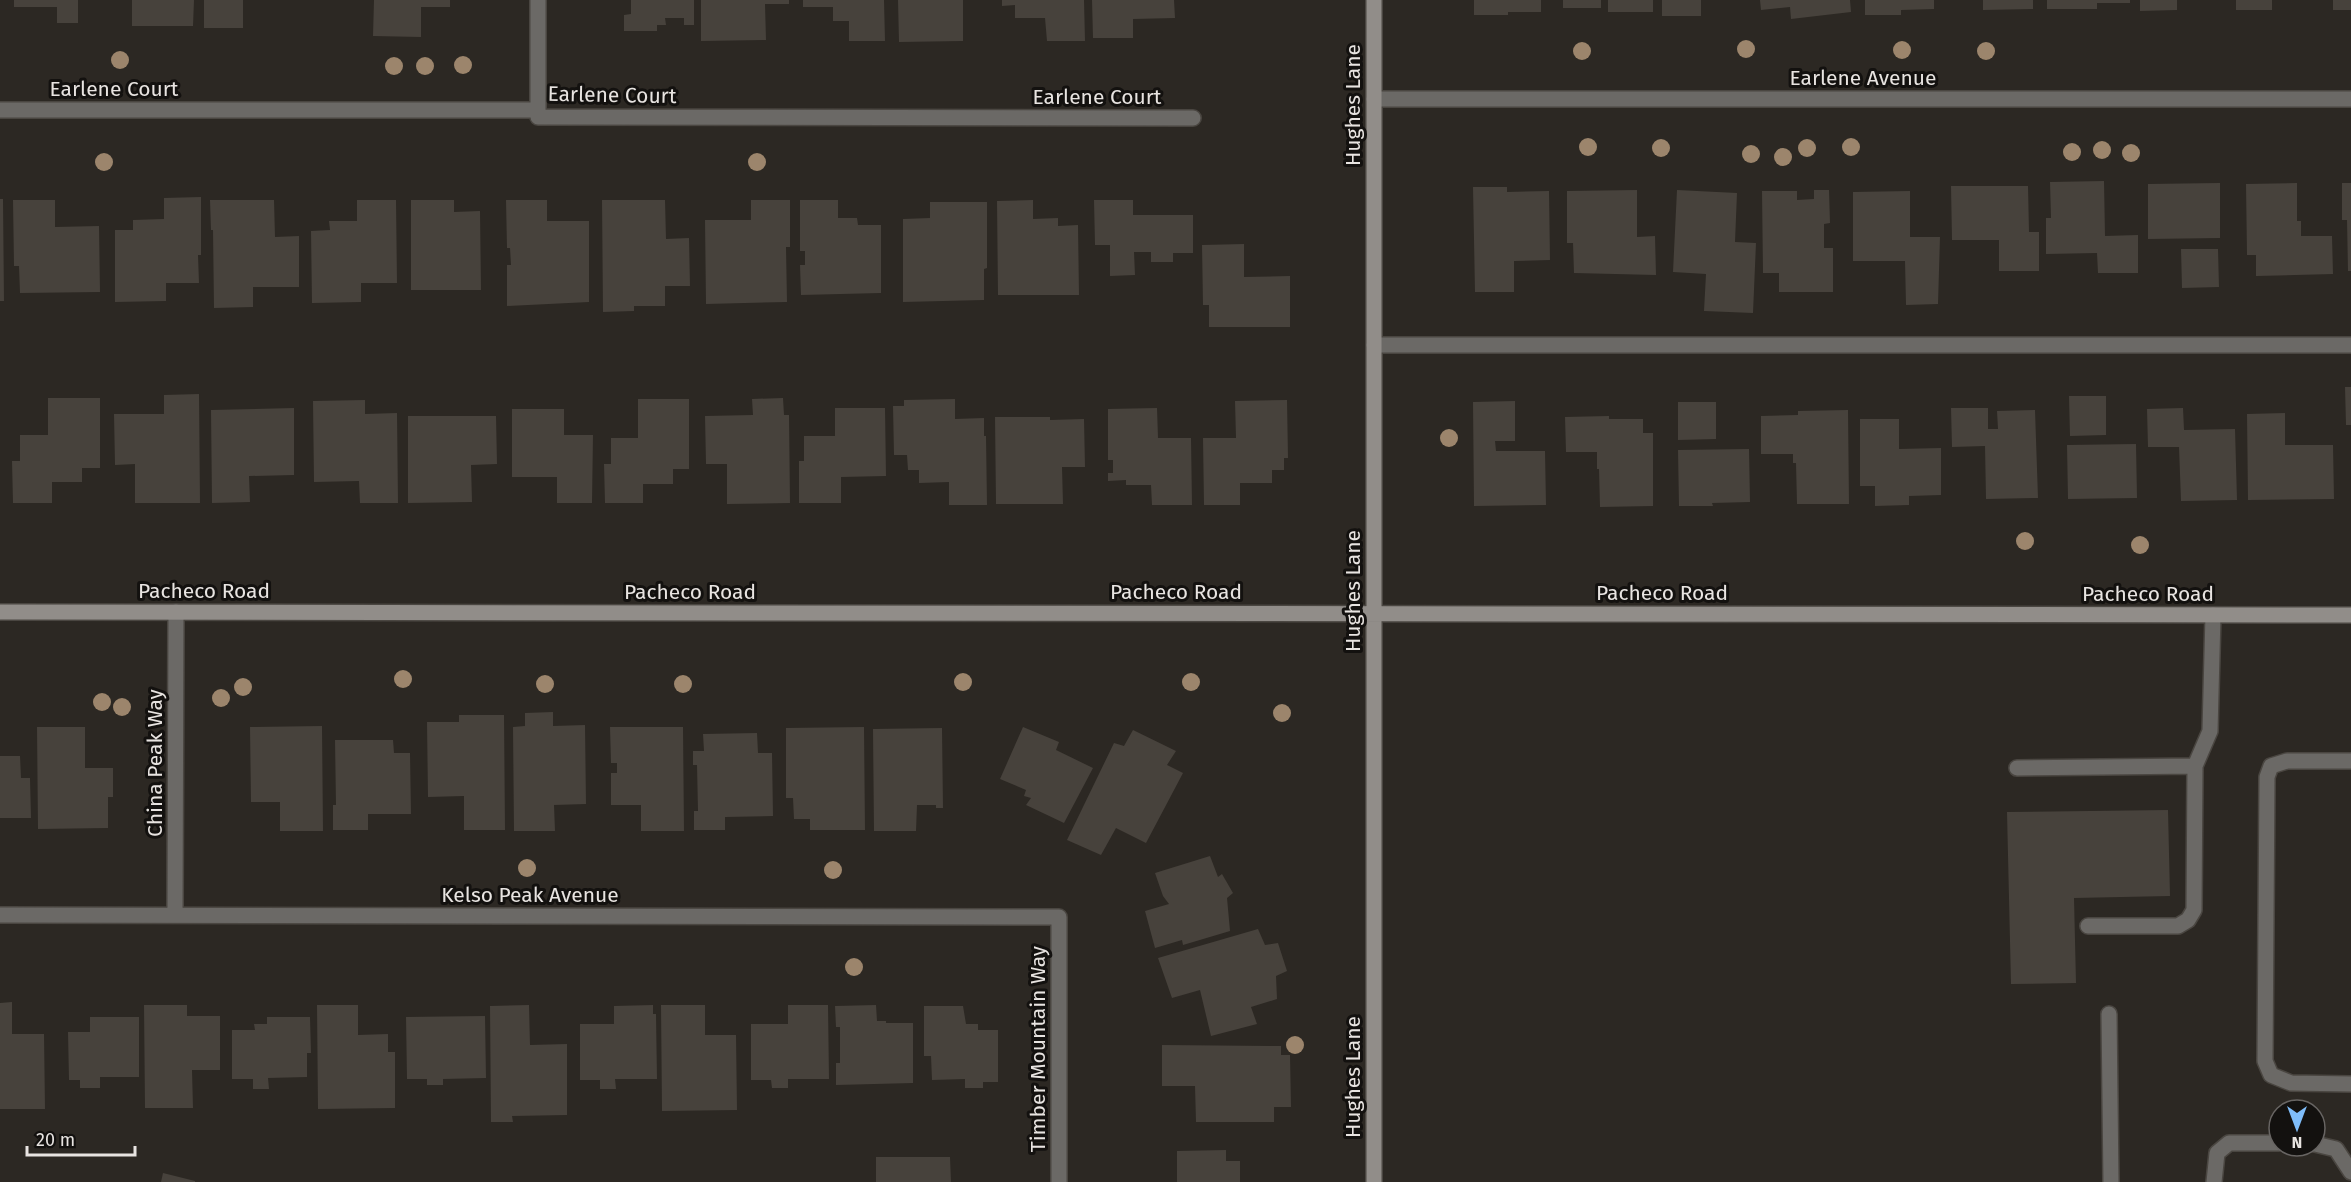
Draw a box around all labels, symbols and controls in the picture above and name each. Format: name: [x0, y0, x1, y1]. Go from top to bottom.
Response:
street label: Hughes Lane: [1340, 44, 1366, 166]
street label: Earlene Avenue: [1789, 65, 1937, 91]
street label: Earlene Court: [50, 76, 179, 102]
street label: Earlene Court: [547, 81, 677, 109]
street label: Earlene Court: [1033, 84, 1162, 110]
street label: Hughes Lane: [1340, 530, 1366, 652]
street label: Pacheco Road: [138, 578, 270, 604]
street label: Pacheco Road: [624, 579, 756, 605]
street label: Pacheco Road: [1110, 579, 1242, 605]
street label: Pacheco Road: [1596, 580, 1728, 606]
street label: Pacheco Road: [2082, 581, 2214, 607]
street label: China Peak Way: [142, 688, 168, 837]
street label: Kelso Peak Avenue: [441, 882, 619, 908]
street label: Timber Mountain Way: [1025, 945, 1051, 1152]
street label: Hughes Lane: [1340, 1016, 1366, 1138]
north arrow: [2267, 1098, 2327, 1158]
scale bar: [27, 1119, 135, 1157]
text: 20 m: [36, 1129, 75, 1151]
text: N: [2292, 1133, 2302, 1152]

